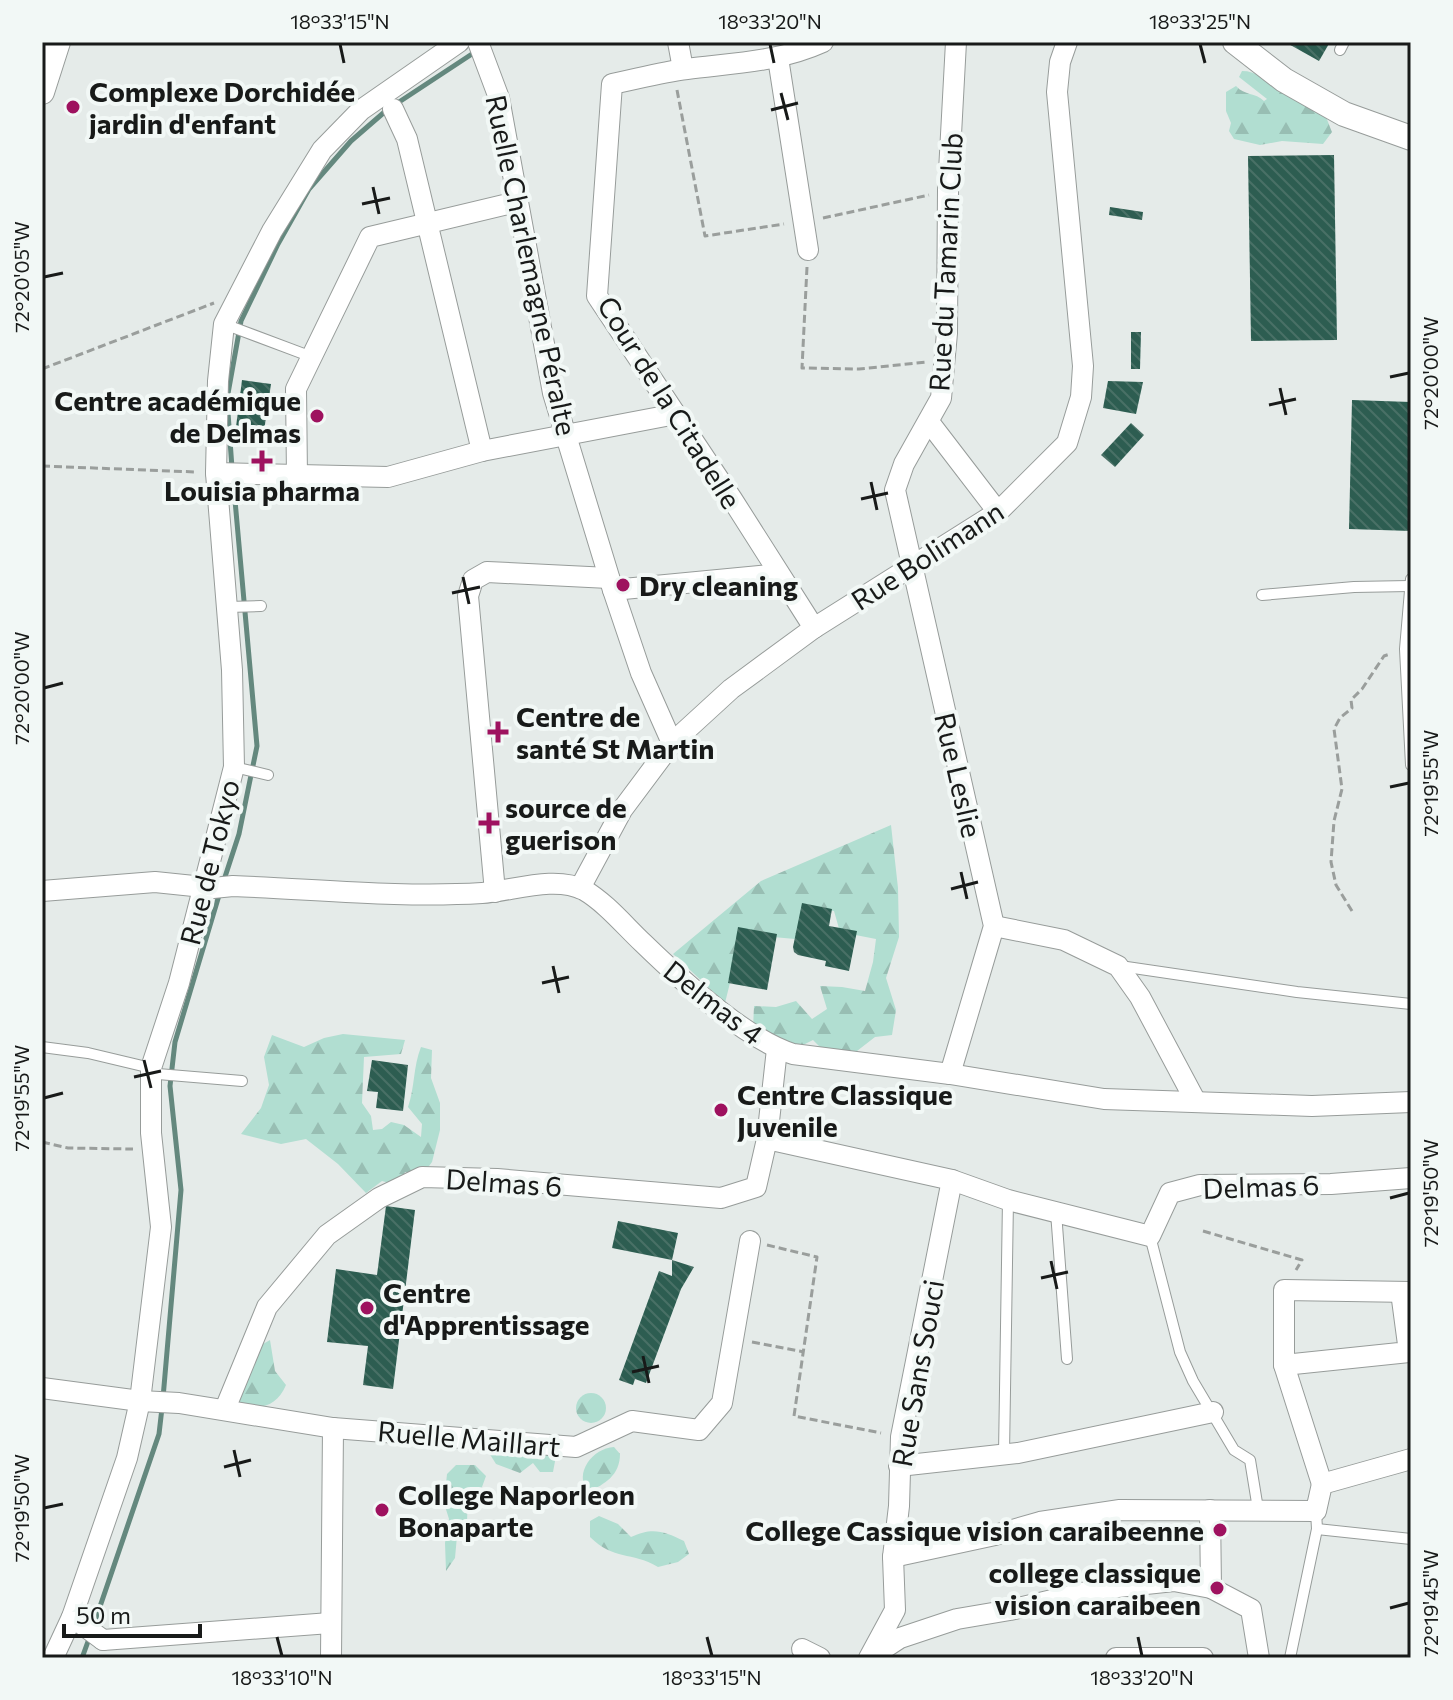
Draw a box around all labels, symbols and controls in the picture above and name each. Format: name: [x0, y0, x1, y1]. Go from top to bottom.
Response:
text: 18°33'15"N: [290, 9, 390, 33]
text: 18°33'20"N: [718, 9, 822, 33]
text: 18°33'25"N: [1149, 9, 1251, 33]
place label: Complexe Dorchidée jardin d'enfant: [88, 74, 355, 140]
street label: Ruelle Charlemagne Péralte: [479, 92, 585, 438]
marker: Complexe Dorchidée jardin d'enfant: [64, 98, 82, 116]
street label: Rue du Tamarin Club: [921, 132, 969, 392]
text: 72°20'05"W: [9, 221, 33, 333]
street label: Cour de la Citadelle: [591, 290, 749, 514]
text: 72°20'00"W: [1418, 316, 1442, 430]
place label: Centre académique de Delmas: [54, 383, 301, 449]
marker: Centre académique de Delmas: [308, 407, 326, 425]
marker: Louisia pharma: [253, 452, 271, 470]
place label: Louisia pharma: [164, 473, 360, 507]
street label: Rue Bolimann: [845, 493, 1009, 617]
place label: Dry cleaning: [639, 568, 798, 602]
marker: Dry cleaning: [614, 576, 632, 594]
text: 72°20'00"W: [9, 631, 33, 745]
place label: Centre de santé St Martin: [516, 699, 714, 765]
street label: Rue Leslie: [928, 709, 990, 841]
marker: Centre de santé St Martin: [487, 721, 509, 743]
text: 72°19'55"W: [1418, 730, 1442, 836]
street label: Rue de Tokyo: [172, 776, 246, 948]
place label: source de guerison: [505, 790, 627, 856]
marker: source de guerison: [480, 814, 498, 832]
street label: Delmas 4: [658, 953, 771, 1051]
text: 72°19'55"W: [9, 1045, 33, 1151]
place label: Centre Classique Juvenile: [737, 1077, 953, 1143]
marker: Centre Classique Juvenile: [712, 1101, 730, 1119]
text: 72°19'50"W: [1418, 1139, 1442, 1247]
street label: Delmas 6: [445, 1161, 563, 1203]
street label: Delmas 6: [1202, 1167, 1320, 1205]
place label: Centre d'Apprentissage: [383, 1275, 590, 1341]
street label: Rue Sans Souci: [884, 1277, 950, 1469]
marker: Centre d'Apprentissage: [358, 1299, 376, 1317]
street label: Ruelle Maillart: [376, 1413, 562, 1463]
text: 72°19'50"W: [9, 1454, 33, 1562]
place label: College Naporleon Bonaparte: [398, 1477, 635, 1543]
marker: College Naporleon Bonaparte: [373, 1501, 391, 1519]
place label: College Cassique vision caraibeenne: [745, 1513, 1204, 1547]
marker: College Cassique vision caraibeenne: [1211, 1521, 1229, 1539]
text: 72°19'45"W: [1418, 1549, 1442, 1657]
place label: college classique vision caraibeen: [989, 1555, 1201, 1621]
marker: college classique vision caraibeen: [1208, 1579, 1226, 1597]
scale bar: [64, 1588, 200, 1638]
text: 50 m: [76, 1600, 131, 1629]
text: 18°33'10"N: [232, 1665, 332, 1689]
text: 18°33'15"N: [662, 1665, 762, 1689]
text: 18°33'20"N: [1090, 1665, 1194, 1689]

